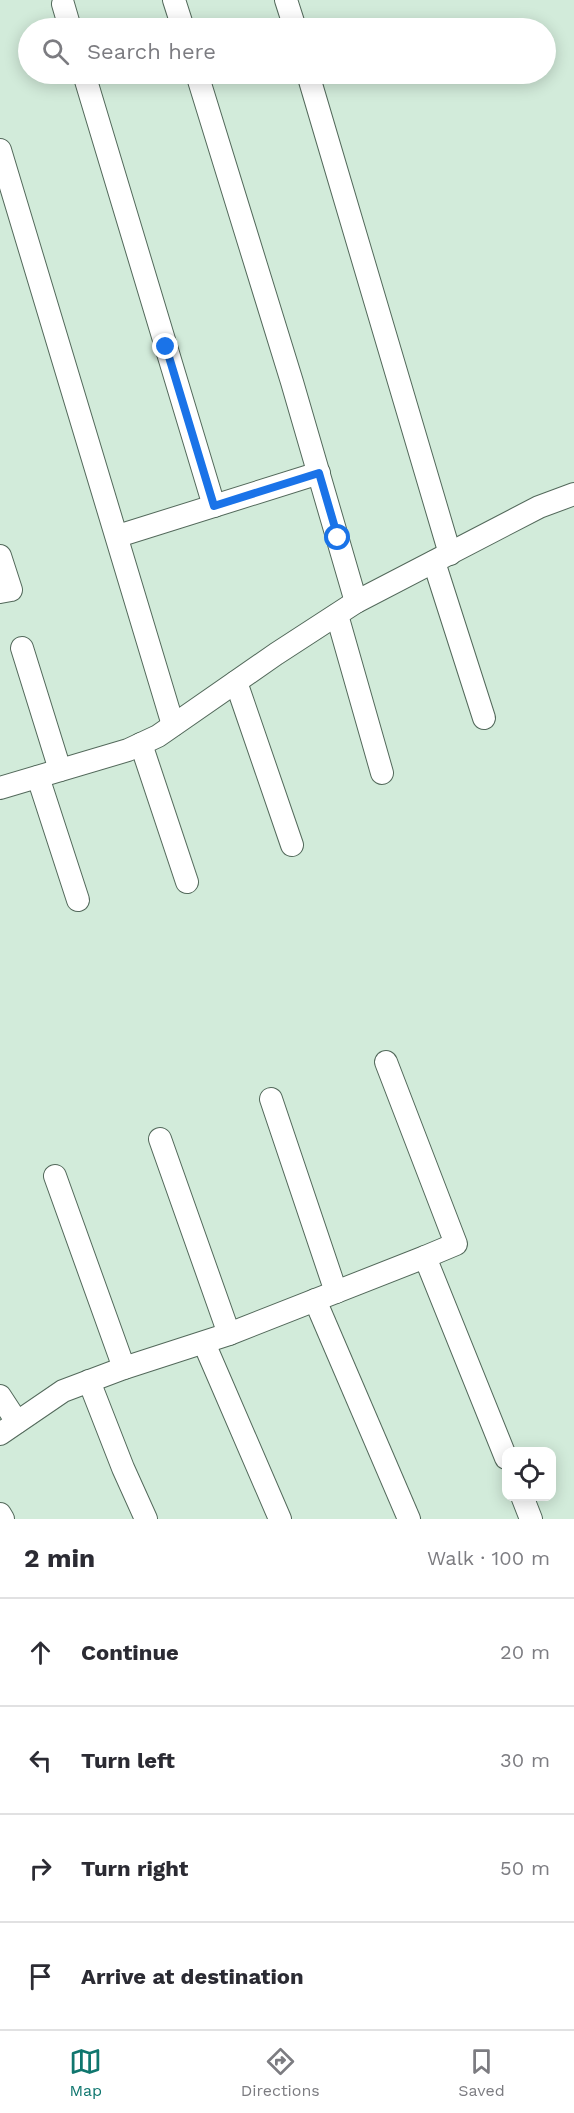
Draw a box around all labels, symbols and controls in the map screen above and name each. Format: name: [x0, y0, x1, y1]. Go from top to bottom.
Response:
search box: [18, 18, 556, 84]
icon: search: [39, 35, 72, 68]
text: Search here: [87, 39, 216, 64]
route end: [152, 333, 178, 359]
route start: [324, 524, 350, 550]
map controls: [502, 1447, 556, 1501]
button: locate: [502, 1447, 556, 1501]
text: 2 min: [24, 1543, 95, 1573]
text: Walk · 100 m: [427, 1546, 550, 1570]
icon: ahead: [24, 1636, 57, 1669]
text: Continue: [81, 1640, 179, 1665]
text: 20 m: [500, 1640, 550, 1664]
icon: left: [24, 1744, 57, 1777]
text: Turn left: [81, 1748, 175, 1773]
text: 30 m: [500, 1748, 550, 1772]
icon: right: [24, 1852, 57, 1885]
text: Turn right: [81, 1856, 188, 1881]
text: 50 m: [500, 1856, 550, 1880]
icon: arrive: [24, 1960, 57, 1993]
text: Arrive at destination: [81, 1964, 304, 1989]
tab: Map: [69, 2045, 102, 2100]
tab: Directions: [241, 2045, 320, 2100]
tab: Saved: [458, 2045, 505, 2100]

